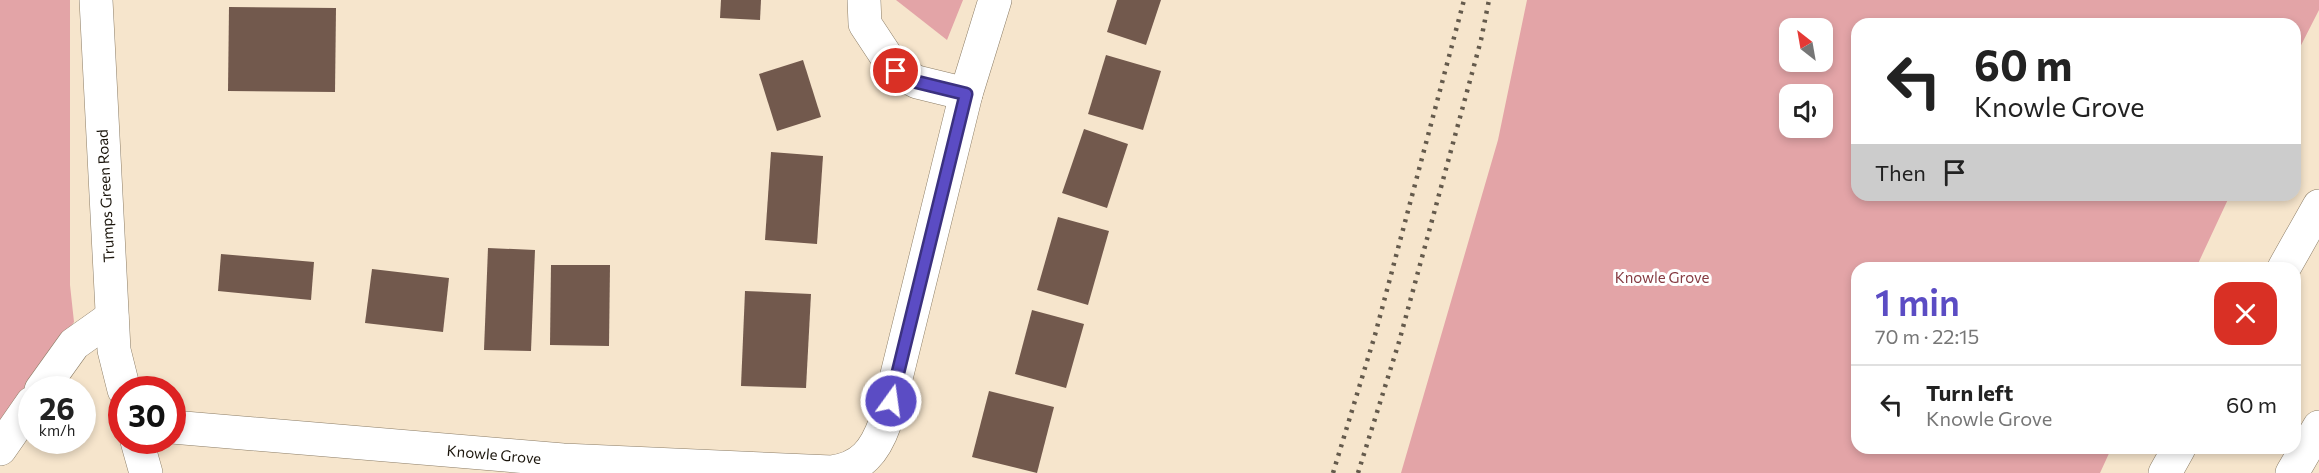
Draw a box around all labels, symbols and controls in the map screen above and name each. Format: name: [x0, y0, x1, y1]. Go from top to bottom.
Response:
north arrow: [1779, 18, 1833, 72]
map controls: [1779, 18, 1833, 138]
text: 60 m: [1974, 38, 2073, 90]
icon: left: [1875, 42, 1953, 120]
pin: [870, 45, 921, 96]
icon: arrive: [879, 54, 912, 87]
button: sound: [1779, 84, 1833, 138]
text: Knowle Grove: [1974, 90, 2145, 123]
street label: Trumps Green Road: [93, 129, 117, 263]
icon: arrive: [1938, 156, 1971, 189]
text: Then: [1875, 159, 1926, 186]
park label: Knowle Grove: [1615, 268, 1709, 286]
text: 1 min: [1875, 279, 1960, 323]
button: close: [2214, 282, 2277, 345]
text: 70 m · 22:15: [1875, 324, 1979, 348]
position arrow: [859, 369, 923, 433]
speed limit sign: 30: [108, 376, 186, 454]
text: Turn left: [1926, 379, 2013, 406]
icon: left: [1875, 388, 1908, 421]
text: 26: [39, 389, 75, 426]
text: 60 m: [2226, 391, 2277, 418]
text: Knowle Grove: [1926, 406, 2052, 430]
text: km/h: [39, 421, 75, 439]
street label: Knowle Grove: [446, 441, 542, 467]

